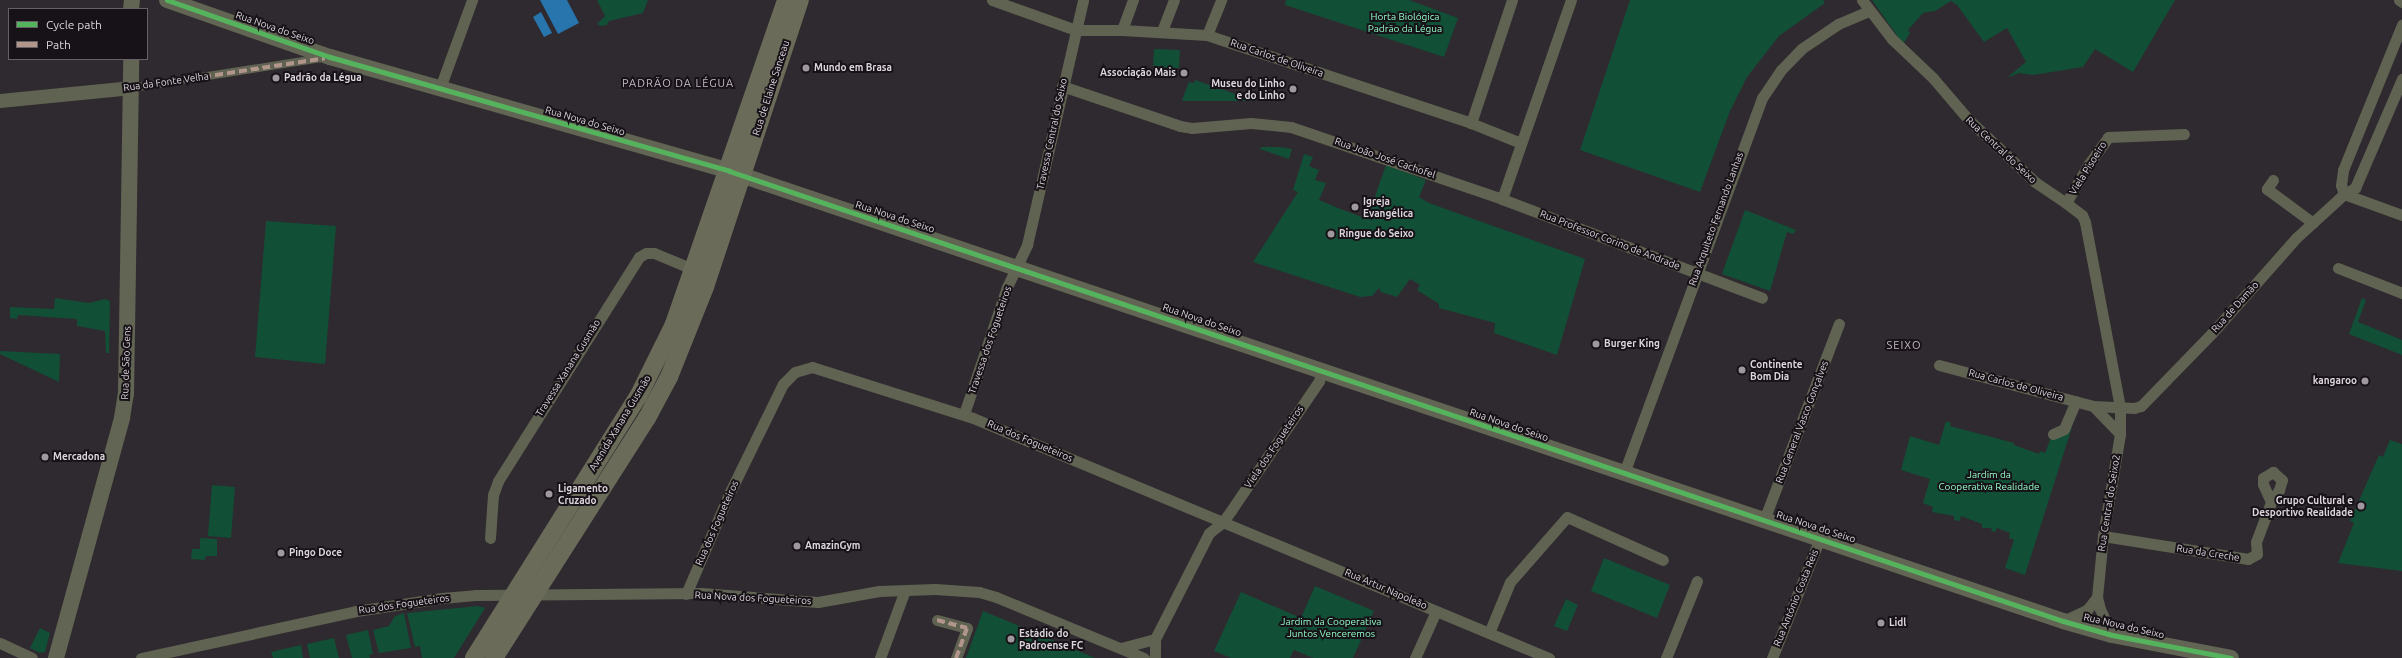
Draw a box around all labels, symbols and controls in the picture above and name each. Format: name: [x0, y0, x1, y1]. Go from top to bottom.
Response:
legend: [8, 8, 148, 60]
street label: Rua Nova do Seixo: [234, 9, 316, 47]
park label: Horta Biológica Padrão da Légua: [1368, 10, 1442, 34]
text: Cycle path: [46, 18, 102, 31]
street label: Rua Carlos de Oliveira: [1229, 36, 1325, 80]
text: Path: [46, 38, 71, 51]
street label: Rua de Elaine Sanceau: [750, 39, 792, 137]
place label: Mundo em Brasa: [814, 62, 892, 74]
marker: Mundo em Brasa: [801, 63, 811, 73]
place label: Associação Mais: [1100, 67, 1176, 79]
marker: Associação Mais: [1179, 68, 1189, 78]
street label: Rua da Fonte Velha: [123, 70, 209, 94]
place label: Padrão da Légua: [284, 72, 362, 84]
marker: Padrão da Légua: [271, 73, 281, 83]
district label: PADRÃO DA LÉGUA: [622, 76, 734, 90]
street label: Travessa Central do Seixo: [1034, 77, 1070, 191]
place label: Museu do Linho e do Linho: [1211, 77, 1285, 100]
marker: Museu do Linho e do Linho: [1288, 84, 1298, 94]
street label: Rua Nova do Seixo: [544, 104, 626, 138]
street label: Rua Central do Seixo: [1963, 114, 2039, 186]
street label: Rua João José Cachofel: [1333, 135, 1437, 181]
street label: Viela Pisoeiro: [2067, 139, 2109, 197]
street label: Rua Arquiteto Fernando Lanhas: [1686, 151, 1746, 287]
place label: Igreja Evangélica: [1363, 195, 1413, 218]
street label: Rua Nova do Seixo: [854, 199, 936, 235]
marker: Igreja Evangélica: [1350, 202, 1360, 212]
street label: Rua Professor Corino de Andrade: [1538, 208, 1682, 272]
place label: Ringue do Seixo: [1339, 228, 1414, 240]
marker: Ringue do Seixo: [1326, 229, 1336, 239]
street label: Rua de Damão: [2209, 279, 2261, 335]
street label: Travessa dos Fogueteiros: [966, 285, 1014, 395]
street label: Rua Nova do Seixo: [1161, 301, 1243, 339]
street label: Travessa Xanana Gusmão: [533, 317, 603, 419]
street label: Rua de São Gens: [119, 326, 133, 400]
place label: Burger King: [1604, 338, 1660, 350]
district label: SEIXO: [1887, 338, 1921, 352]
marker: Burger King: [1591, 339, 1601, 349]
place label: Continente Bom Dia: [1750, 358, 1803, 382]
street label: Rua General Vasco Gonçalves: [1773, 359, 1831, 485]
marker: Continente Bom Dia: [1737, 365, 1747, 375]
street label: Rua Carlos de Oliveira: [1967, 367, 2065, 403]
street label: Avenida Xanana Gusmão: [587, 373, 653, 473]
place label: kangaroo: [2313, 375, 2357, 387]
marker: kangaroo: [2360, 376, 2370, 386]
street label: Viela dos Fogueteiros: [1242, 403, 1306, 491]
street label: Rua Nova do Seixo: [1468, 406, 1550, 444]
street label: Rua dos Fogueteiros: [985, 418, 1075, 464]
place label: Mercadona: [53, 451, 105, 463]
marker: Mercadona: [40, 452, 50, 462]
street label: Rua Central do Seixo2: [2095, 454, 2123, 552]
park label: Jardim da Cooperativa Realidade: [1938, 468, 2040, 492]
street label: Rua dos Fogueteiros: [693, 479, 741, 567]
place label: Ligamento Cruzado: [558, 482, 608, 506]
marker: Ligamento Cruzado: [543, 488, 555, 500]
place label: Grupo Cultural e Desportivo Realidade: [2252, 494, 2353, 518]
marker: Grupo Cultural e Desportivo Realidade: [2356, 501, 2366, 511]
street label: Rua Nova do Seixo: [1775, 509, 1857, 545]
place label: AmazinGym: [805, 540, 860, 552]
marker: AmazinGym: [792, 541, 802, 551]
street label: Rua da Creche: [2175, 542, 2241, 564]
place label: Pingo Doce: [289, 547, 342, 559]
marker: Pingo Doce: [276, 548, 286, 558]
street label: Rua António Costa Reis: [1771, 548, 1821, 648]
street label: Rua Artur Napoleão: [1343, 566, 1429, 612]
street label: Rua Nova dos Fogueteiros: [694, 589, 812, 607]
street label: Rua dos Fogueteiros: [358, 592, 450, 616]
street label: Rua Nova do Seixo: [2082, 611, 2166, 641]
park label: Jardim da Cooperativa Juntos Venceremos: [1281, 615, 1381, 638]
place label: Lidl: [1889, 617, 1906, 629]
marker: Lidl: [1876, 618, 1886, 628]
place label: Estádio do Padroense FC: [1019, 627, 1083, 650]
marker: Estádio do Padroense FC: [1006, 634, 1016, 644]

